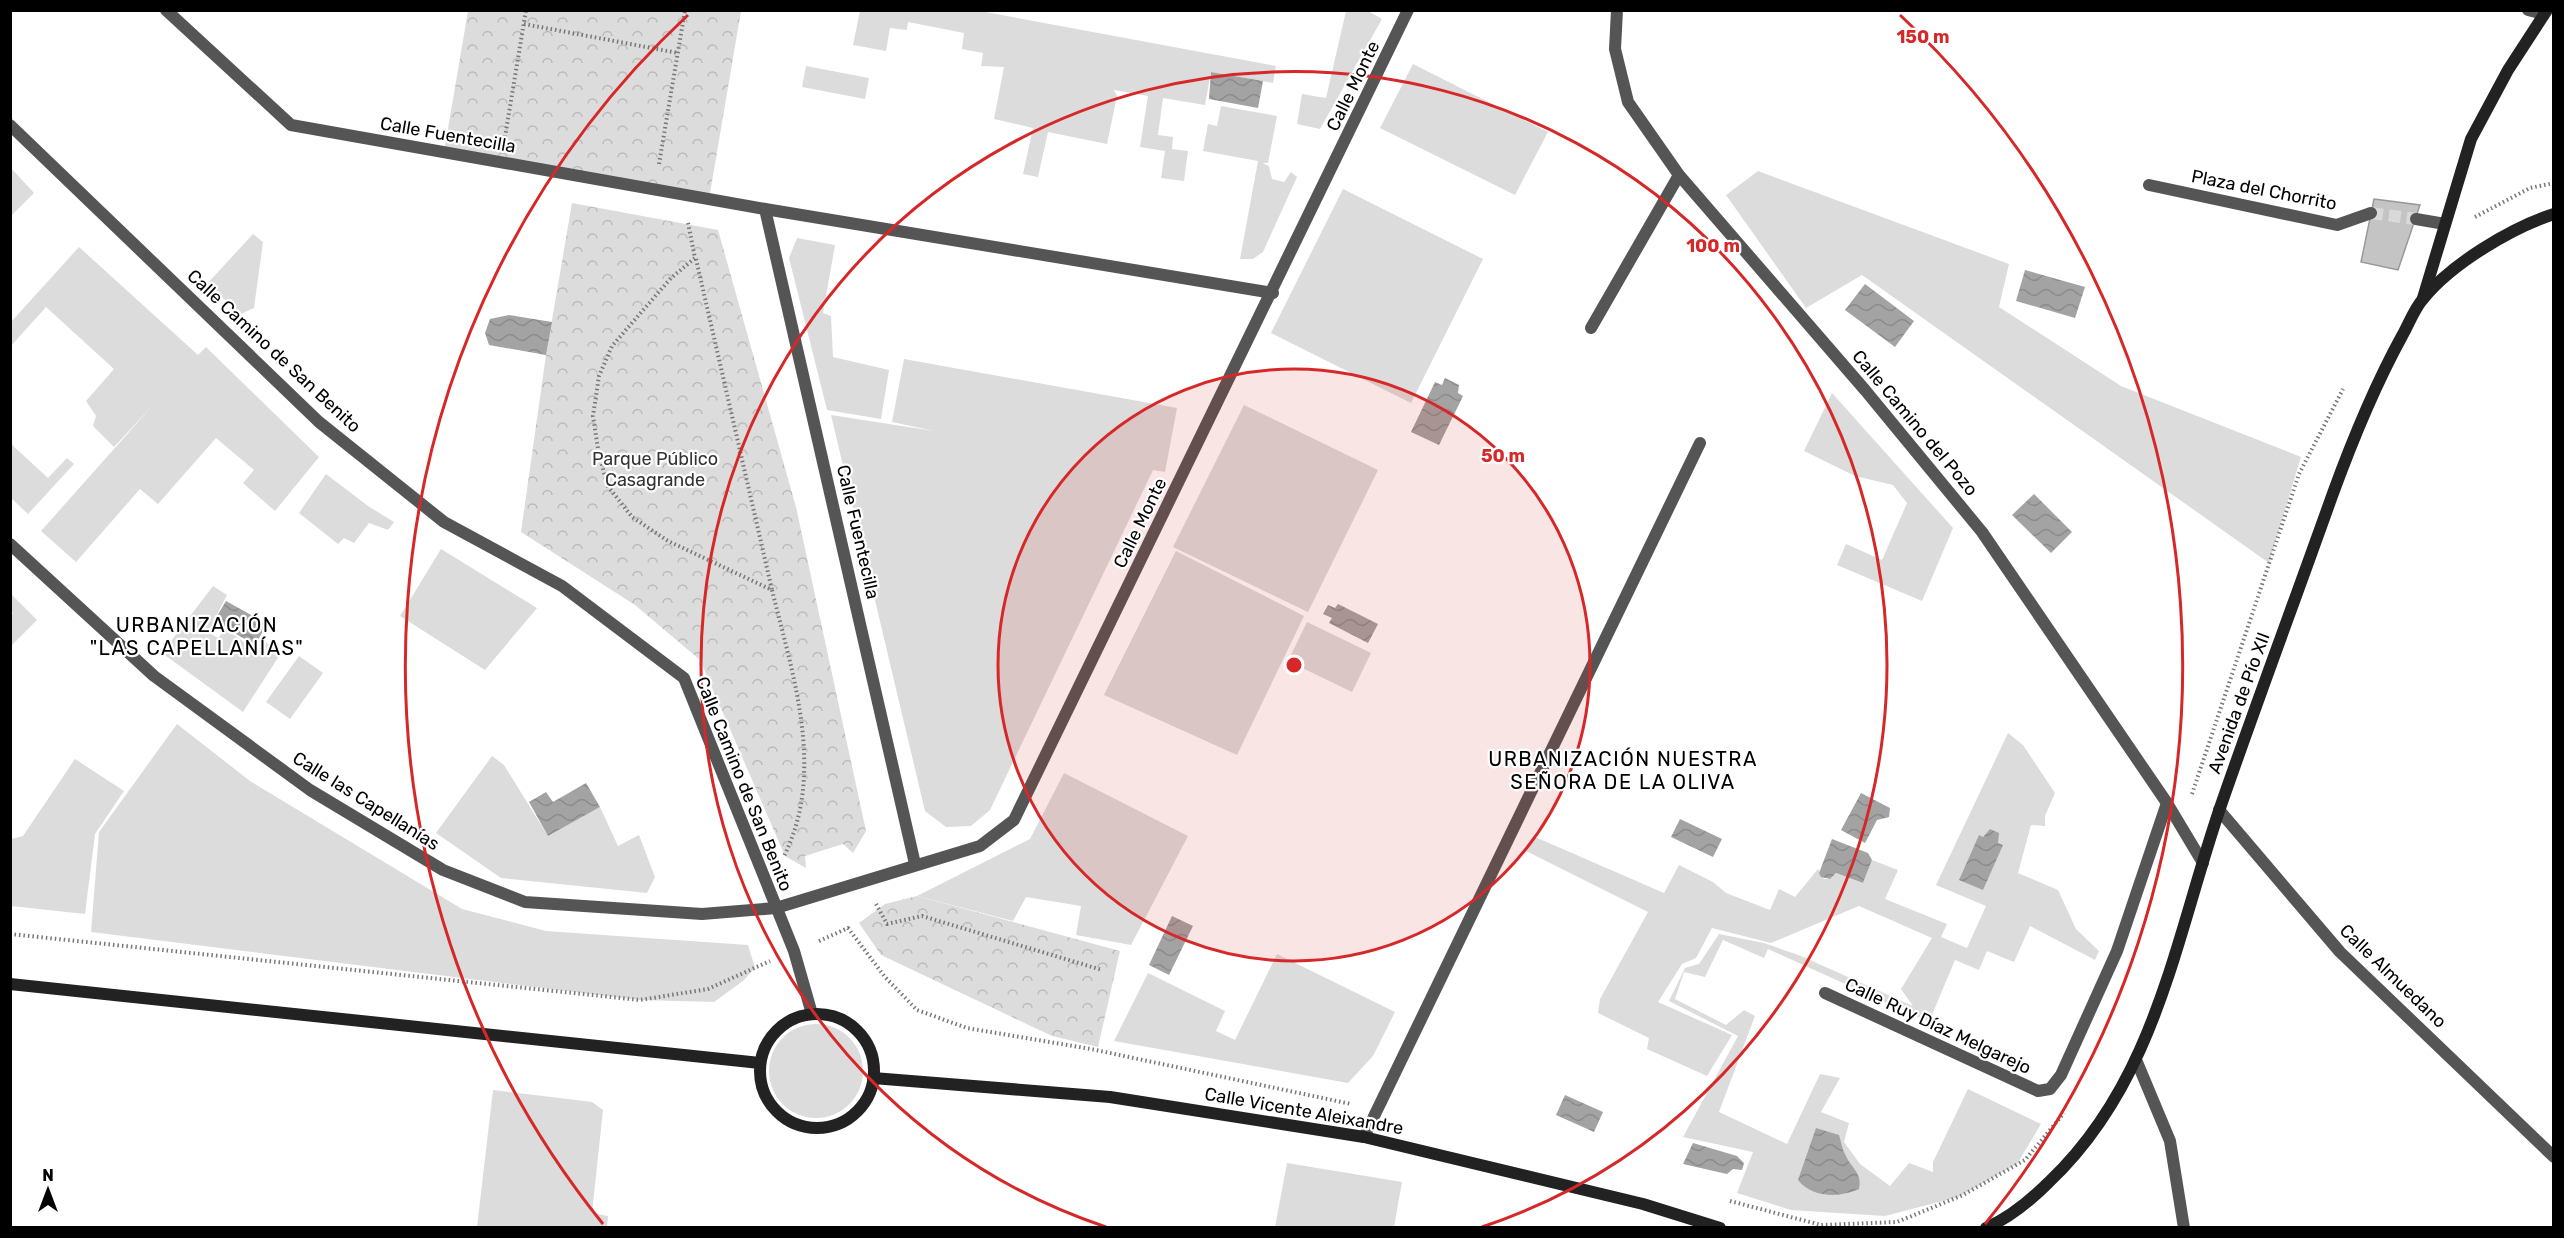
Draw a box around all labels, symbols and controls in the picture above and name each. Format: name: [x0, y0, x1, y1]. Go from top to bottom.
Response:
text: 150 m: [1896, 26, 1950, 48]
street label: Calle Monte: [1322, 37, 1384, 135]
street label: Calle Fuentecilla: [378, 112, 518, 158]
street label: Plaza del Chorrito: [2189, 165, 2339, 215]
text: 100 m: [1686, 235, 1740, 257]
street label: Calle Camino de San Benito: [183, 265, 365, 437]
street label: Calle Camino del Pozo: [1848, 346, 1982, 500]
text: 50 m: [1481, 445, 1525, 467]
park label: Parque Público Casagrande: [592, 448, 718, 491]
street label: Calle Fuentecilla: [832, 463, 884, 601]
street label: Calle Monte: [1109, 474, 1171, 572]
district label: URBANIZACIÓN "LAS CAPELLANÍAS": [90, 613, 304, 660]
street label: Avenida de Pío XII: [2203, 629, 2275, 777]
centre of rings: [1284, 655, 1304, 675]
street label: Calle Camino de San Benito: [691, 673, 797, 895]
street label: Calle las Capellanías: [289, 747, 443, 855]
district label: URBANIZACIÓN NUESTRA SEÑORA DE LA OLIVA: [1488, 747, 1758, 794]
street label: Calle Almuedano: [2335, 919, 2451, 1033]
street label: Calle Ruy Díaz Melgarejo: [1841, 973, 2035, 1079]
street label: Calle Vicente Aleixandre: [1203, 1083, 1405, 1139]
north arrow: [18, 1160, 78, 1220]
text: N: [42, 1166, 54, 1185]

